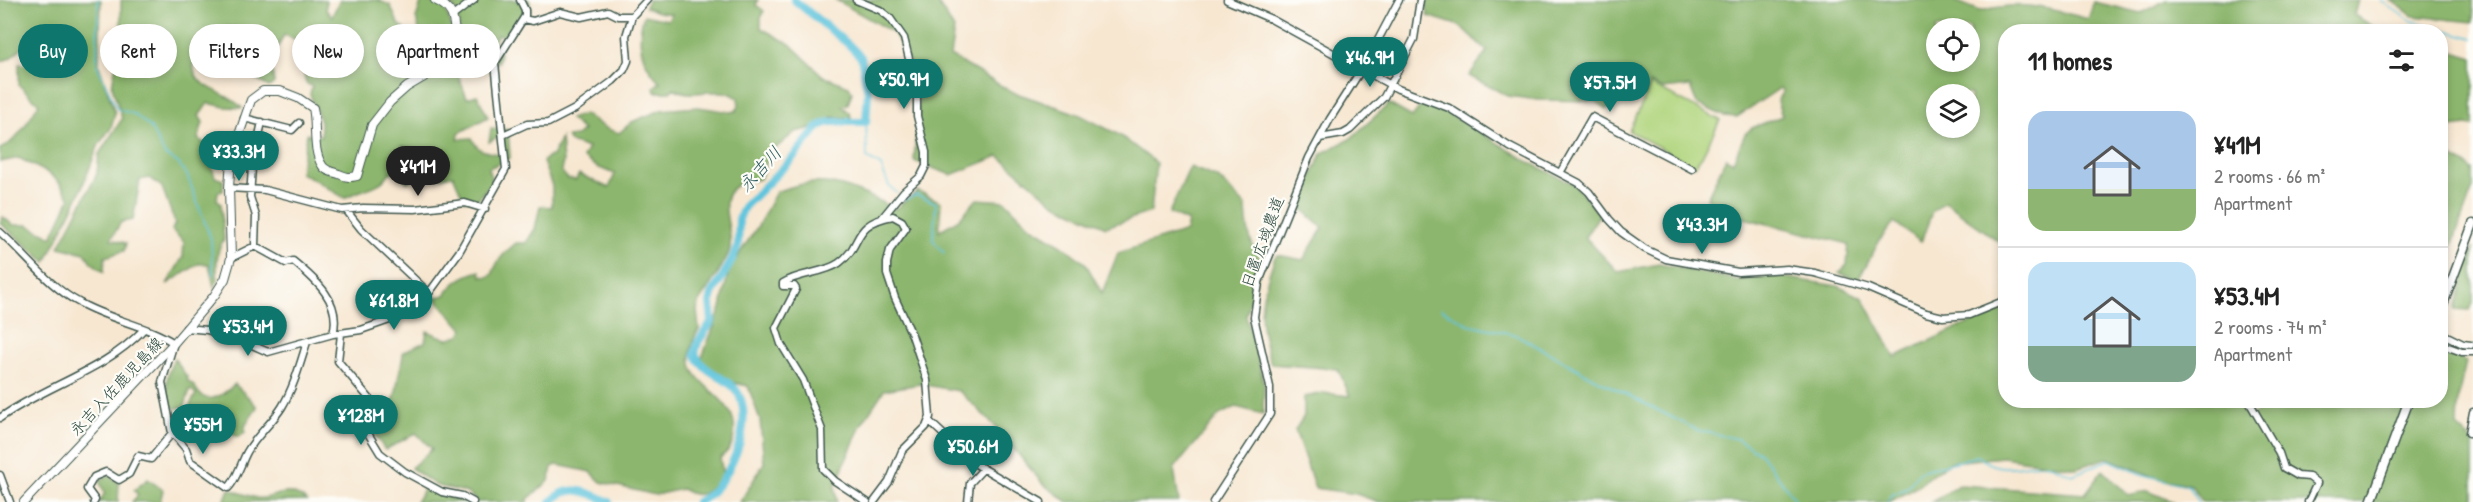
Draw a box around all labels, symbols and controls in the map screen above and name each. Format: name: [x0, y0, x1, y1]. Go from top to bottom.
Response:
map controls: [1926, 18, 1980, 138]
button: locate: [1926, 18, 1980, 72]
chip: Buy: [18, 24, 88, 78]
chip: Rent: [100, 24, 177, 78]
chip: Filters: [189, 24, 280, 78]
chip: New: [292, 24, 364, 78]
chip: Apartment: [376, 24, 500, 78]
pin: ¥46.9M: [1321, 37, 1419, 88]
text: ¥46.9M: [1346, 43, 1394, 70]
text: 11 homes: [2028, 43, 2112, 78]
icon: filters: [2385, 44, 2418, 77]
pin: ¥50.9M: [855, 59, 953, 110]
pin: ¥57.5M: [1561, 62, 1659, 113]
text: ¥50.9M: [879, 65, 929, 92]
text: ¥57.5M: [1584, 68, 1636, 95]
button: layers: [1926, 84, 1980, 138]
text: ¥41M: [2214, 127, 2261, 162]
pin: ¥33.3M: [190, 131, 288, 182]
icon: home: [2076, 135, 2148, 207]
text: ¥33.3M: [213, 137, 265, 164]
water label: 永吉川: [733, 141, 787, 197]
pin: ¥41M: [382, 146, 454, 197]
text: ¥41M: [400, 152, 436, 179]
text: 2 rooms · 66 m²: [2214, 162, 2325, 189]
text: Apartment: [2214, 189, 2292, 216]
street label: 日置広域農道: [1235, 193, 1289, 291]
pin: ¥43.3M: [1653, 204, 1751, 255]
text: ¥43.3M: [1677, 210, 1727, 237]
text: ¥53.4M: [2214, 278, 2280, 313]
pin: ¥61.8M: [345, 280, 443, 331]
text: ¥61.8M: [369, 286, 419, 313]
icon: home: [2076, 286, 2148, 358]
pin: ¥53.4M: [199, 306, 297, 357]
text: ¥53.4M: [223, 312, 273, 339]
text: 2 rooms · 74 m²: [2214, 313, 2326, 340]
street label: 永吉入佐鹿児島線: [64, 332, 168, 440]
text: Apartment: [2214, 340, 2292, 367]
pin: ¥128M: [319, 395, 403, 446]
text: ¥128M: [338, 401, 384, 428]
pin: ¥55M: [167, 404, 239, 455]
text: ¥55M: [184, 410, 222, 437]
pin: ¥50.6M: [924, 426, 1022, 477]
text: ¥50.6M: [948, 432, 998, 459]

